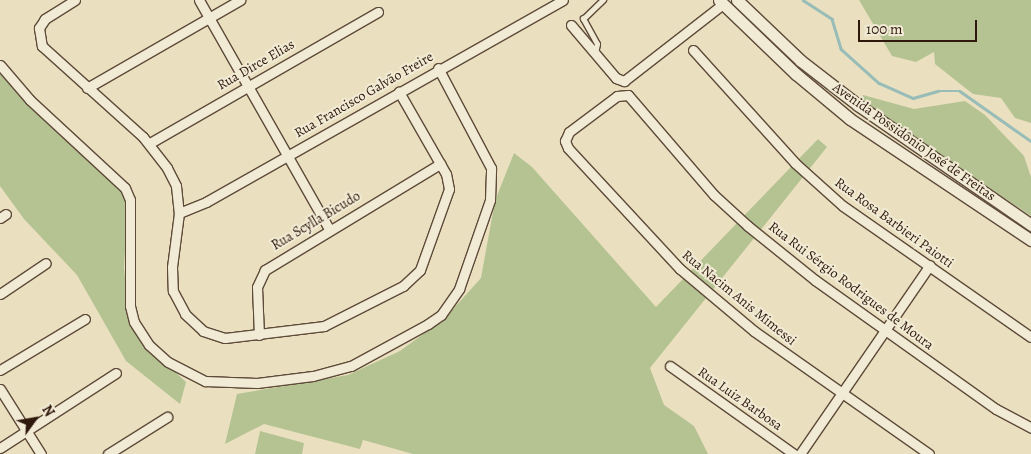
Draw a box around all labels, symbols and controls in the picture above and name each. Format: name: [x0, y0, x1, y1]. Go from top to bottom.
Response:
scale bar: [861, 10, 980, 42]
text: 100 m: [866, 19, 903, 39]
street label: Rua Dirce Elias: [214, 36, 298, 94]
street label: Rua Francisco Galvão Freire: [292, 48, 436, 142]
street label: Avenida Possidônio José de Freitas: [829, 79, 999, 205]
street label: Rua Rosa Barbieri Paiotti: [831, 174, 957, 272]
street label: Rua Scylla Bicudo: [269, 188, 363, 254]
street label: Rua Rui Sérgio Rodrigues de Moura: [765, 218, 937, 354]
street label: Rua Nacim Anis Mimessi: [678, 247, 800, 349]
street label: Rua Luiz Barbosa: [695, 364, 785, 434]
north arrow: [10, 394, 60, 444]
text: N: [37, 401, 59, 420]

